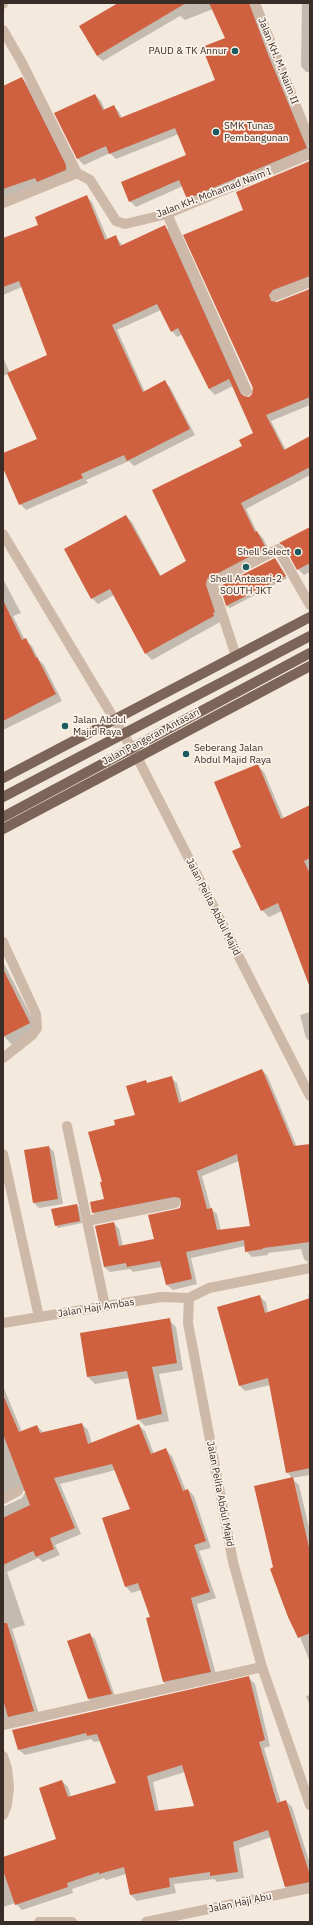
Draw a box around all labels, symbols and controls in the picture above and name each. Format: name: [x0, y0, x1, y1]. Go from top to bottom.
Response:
street label: Jalan KH. M. Naim II: [255, 16, 301, 106]
place label: PAUD & TK Annur: [148, 45, 227, 57]
marker: PAUD & TK Annur: [230, 46, 240, 56]
place label: SMK Tunas Pembangunan: [224, 120, 289, 144]
marker: SMK Tunas Pembangunan: [211, 127, 221, 137]
street label: Jalan KH. Mohamad Naim I: [155, 166, 273, 220]
place label: Shell Select: [237, 546, 290, 558]
marker: Shell Select: [293, 547, 303, 557]
marker: Shell Antasari-2 SOUTH JKT: [241, 562, 251, 572]
place label: Shell Antasari-2 SOUTH JKT: [210, 573, 282, 596]
street label: Jalan Pangeran Antasari: [100, 706, 202, 768]
place label: Jalan Abdul Majid Raya: [73, 714, 126, 738]
marker: Jalan Abdul Majid Raya: [60, 721, 70, 731]
place label: Seberang Jalan Abdul Majid Raya: [194, 742, 271, 766]
marker: Seberang Jalan Abdul Majid Raya: [181, 749, 191, 759]
street label: Jalan Pelita Abdul Majid: [183, 856, 243, 958]
street label: Jalan Haji Ambas: [57, 1296, 135, 1320]
street label: Jalan Pelita Abdul Majid: [204, 1440, 236, 1548]
street label: Jalan Haji Abu: [207, 1890, 273, 1916]

